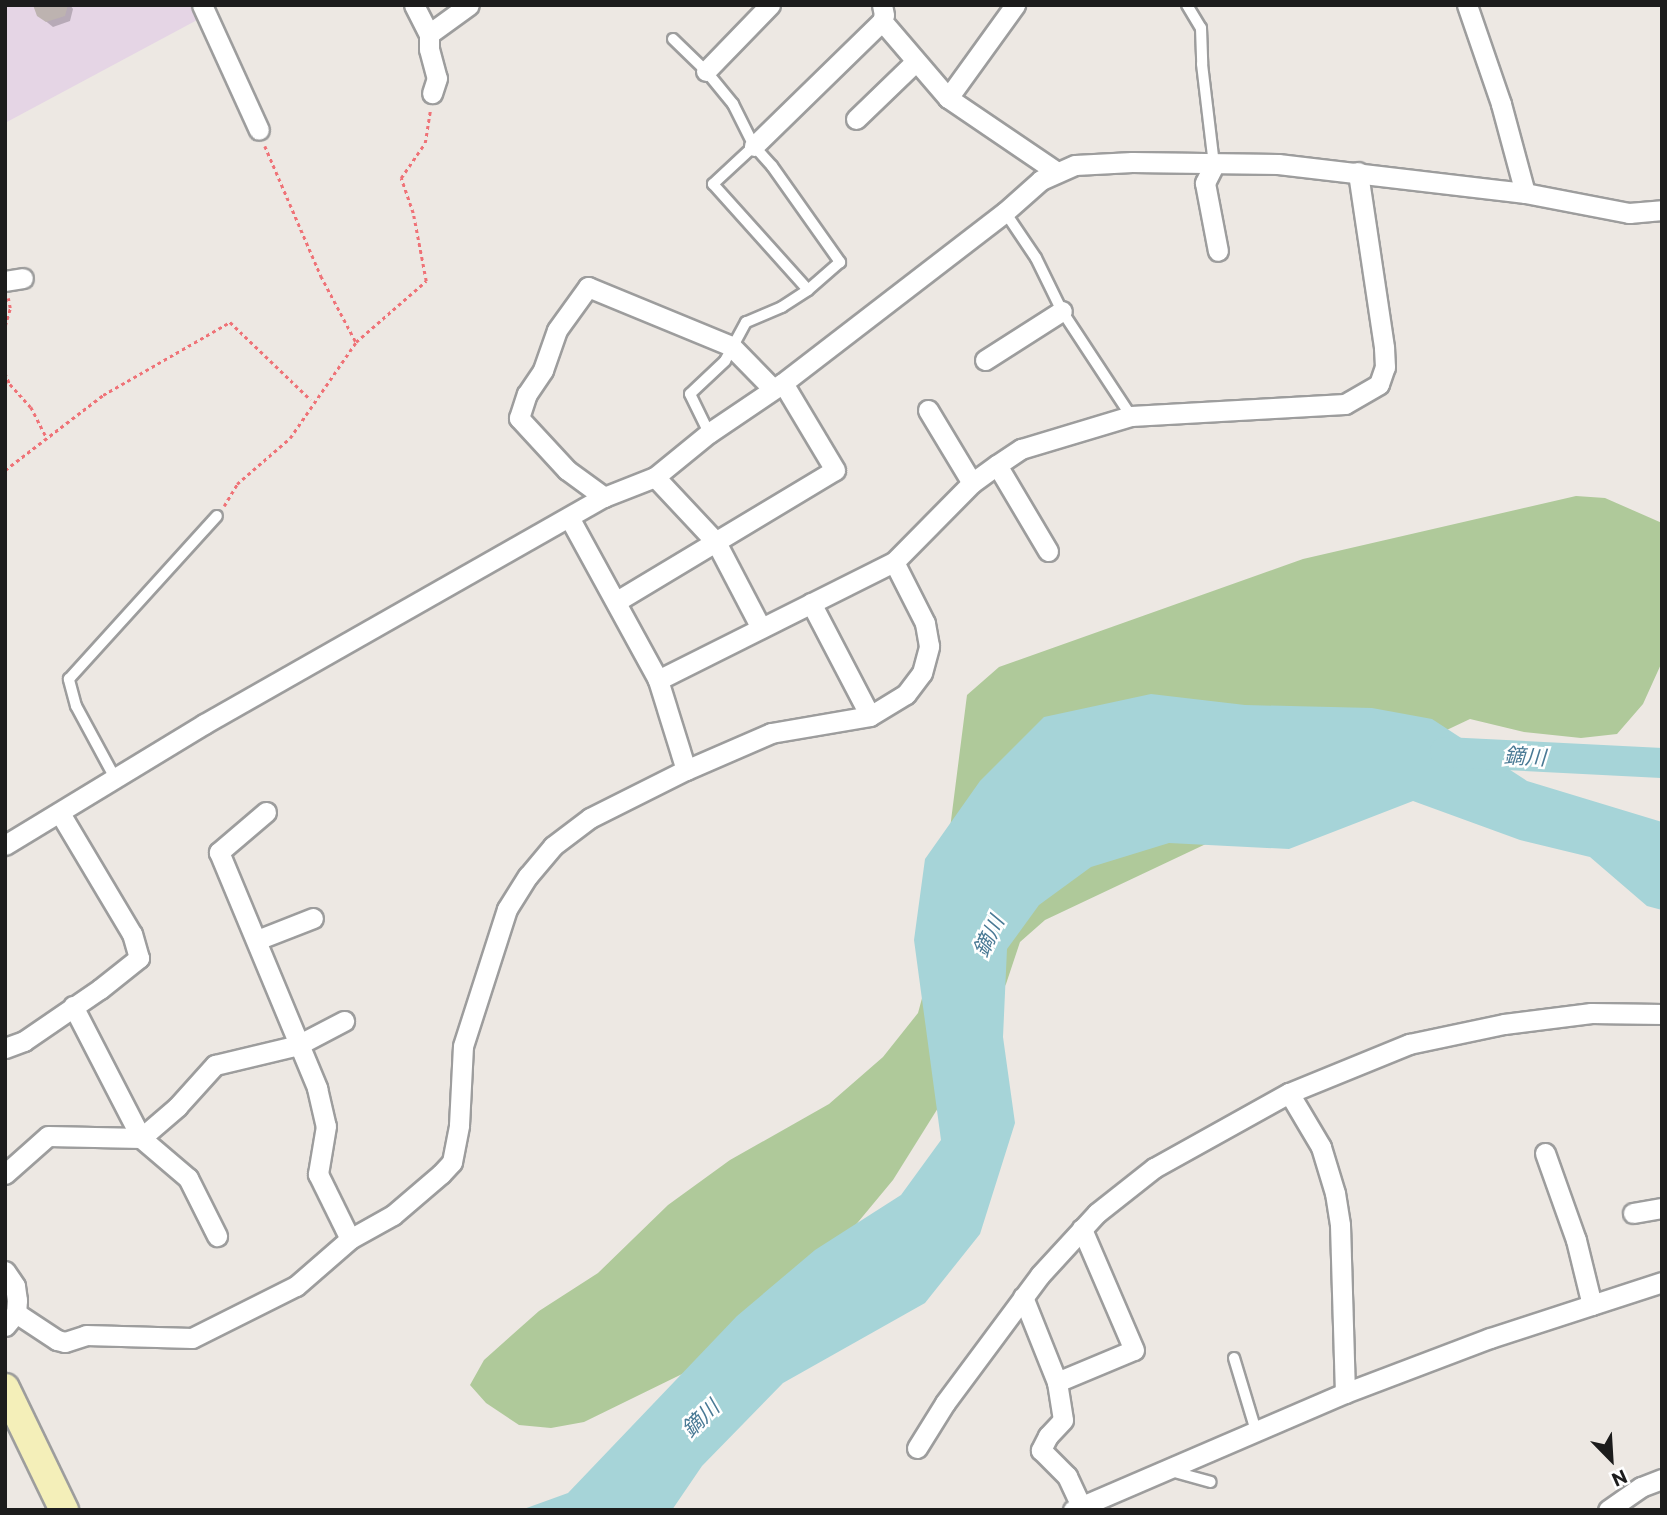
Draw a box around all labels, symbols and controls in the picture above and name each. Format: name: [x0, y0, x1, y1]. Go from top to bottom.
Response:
water label: 鏑川: [1503, 742, 1547, 770]
water label: 鏑川: [967, 912, 1009, 960]
water label: 鏑川: [676, 1394, 724, 1442]
north arrow: [1576, 1424, 1646, 1494]
text: N: [1609, 1465, 1631, 1492]

